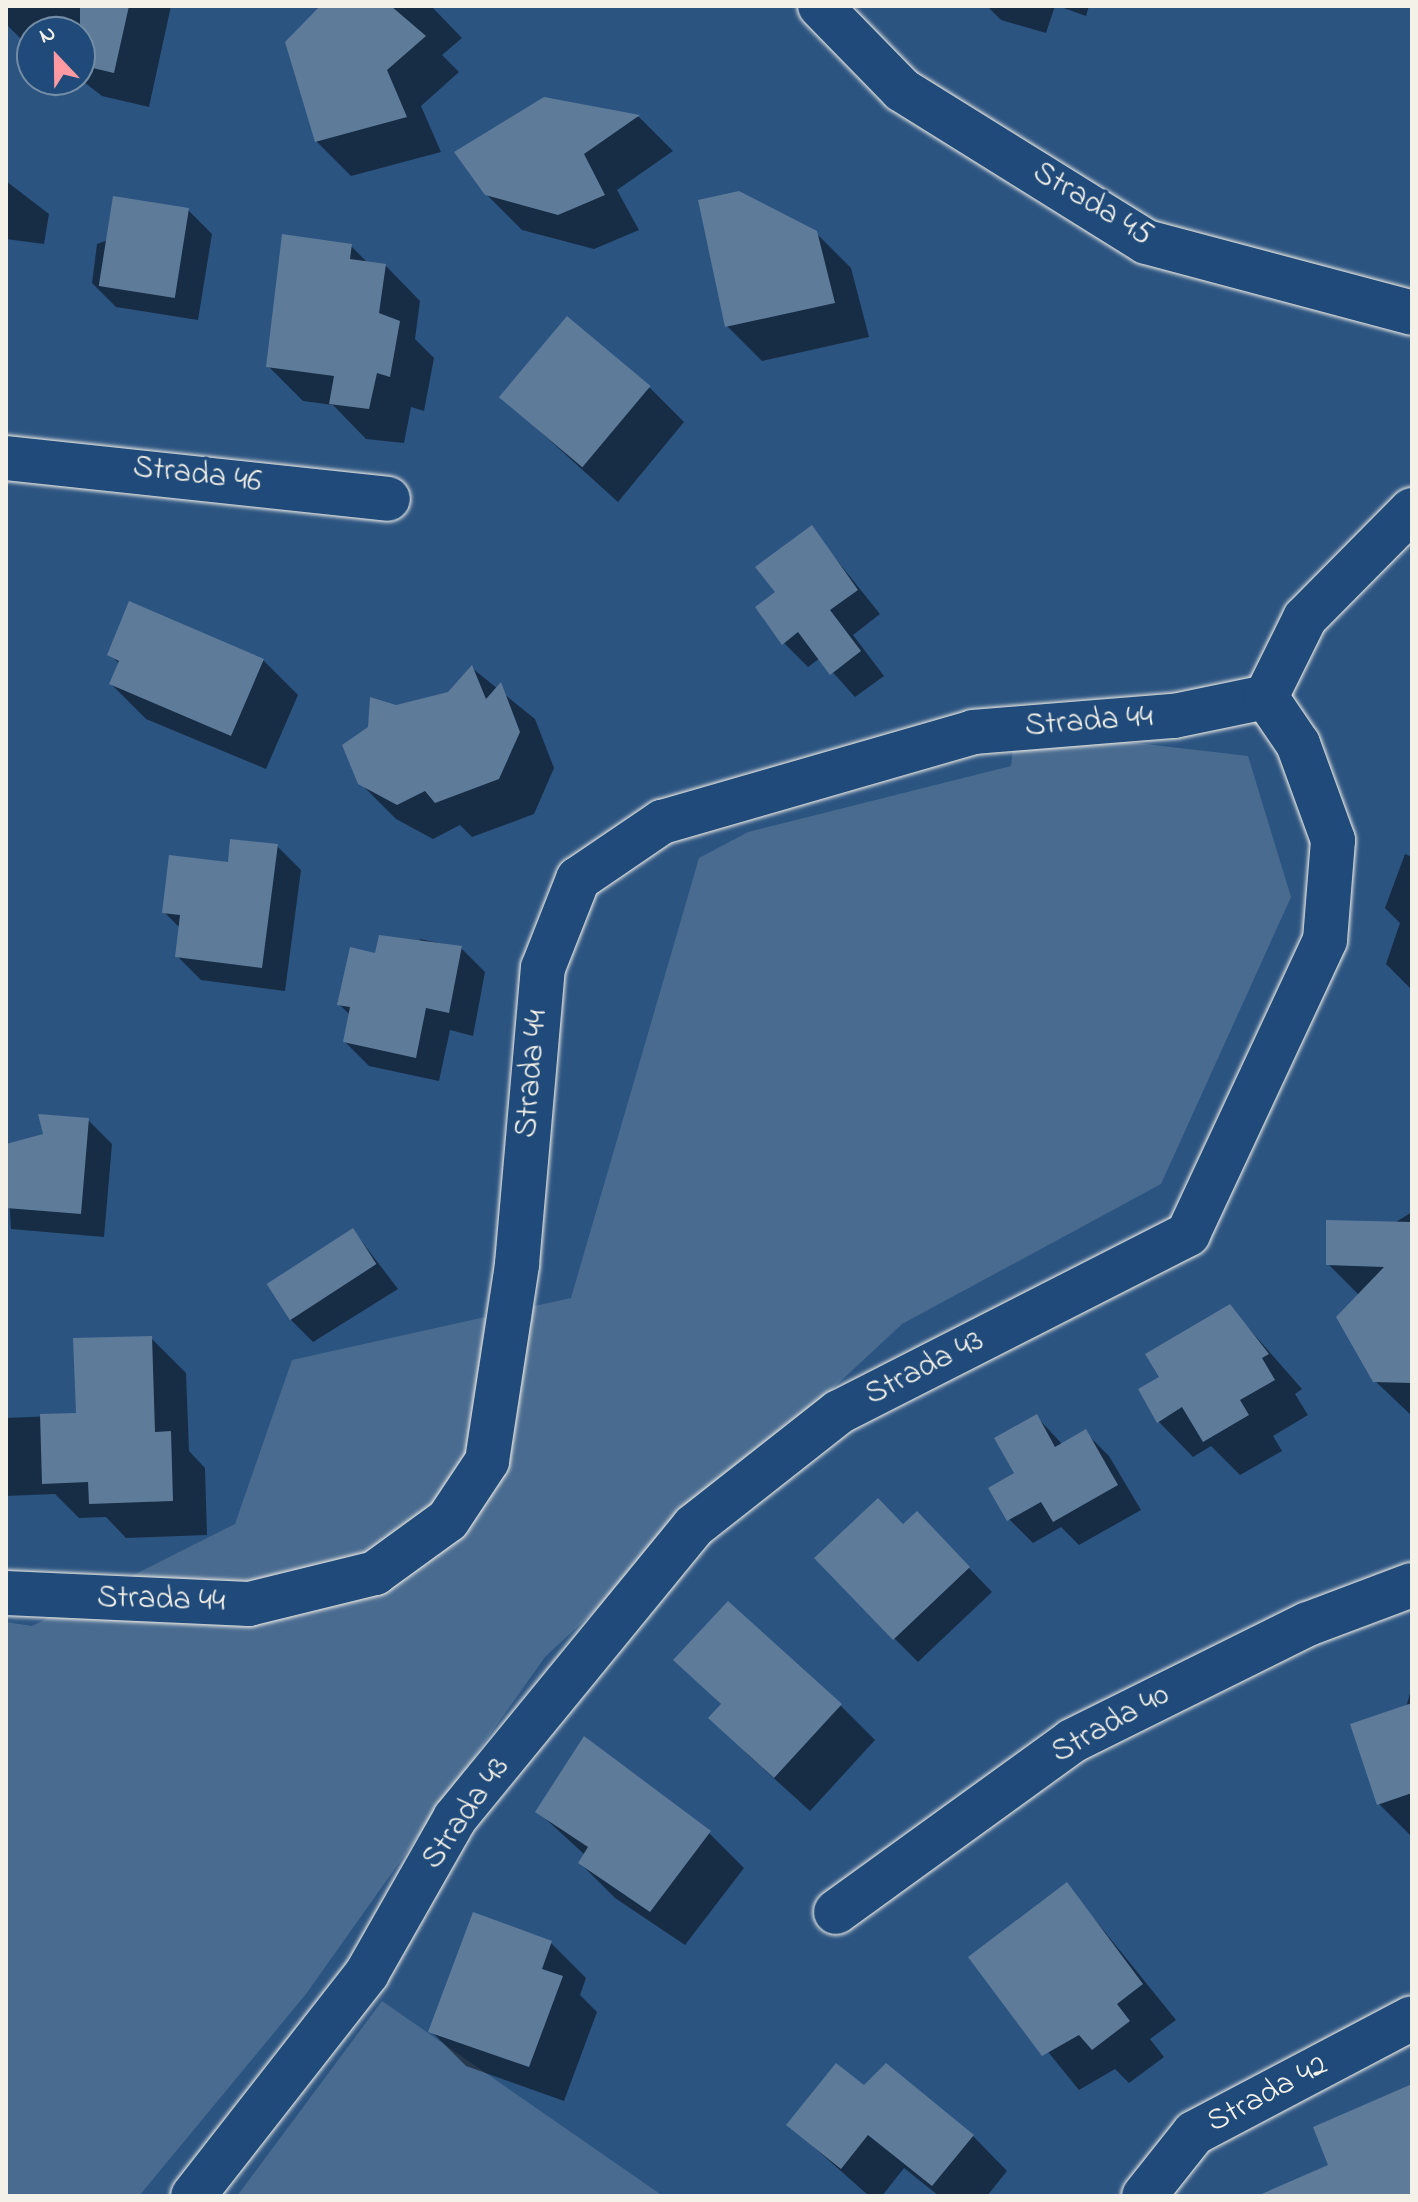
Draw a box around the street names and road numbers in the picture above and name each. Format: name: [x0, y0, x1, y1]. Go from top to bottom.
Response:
street label: Strada 45: [1025, 154, 1159, 256]
street label: Strada 46: [131, 449, 263, 503]
street label: Strada 44: [1024, 699, 1154, 747]
street label: Strada 44: [508, 1009, 558, 1139]
street label: Strada 43: [859, 1323, 991, 1415]
street label: Strada 44: [96, 1580, 226, 1622]
street label: Strada 40: [1045, 1677, 1177, 1773]
street label: Strada 43: [415, 1750, 519, 1878]
street label: Strada 42: [1201, 2047, 1335, 2143]

